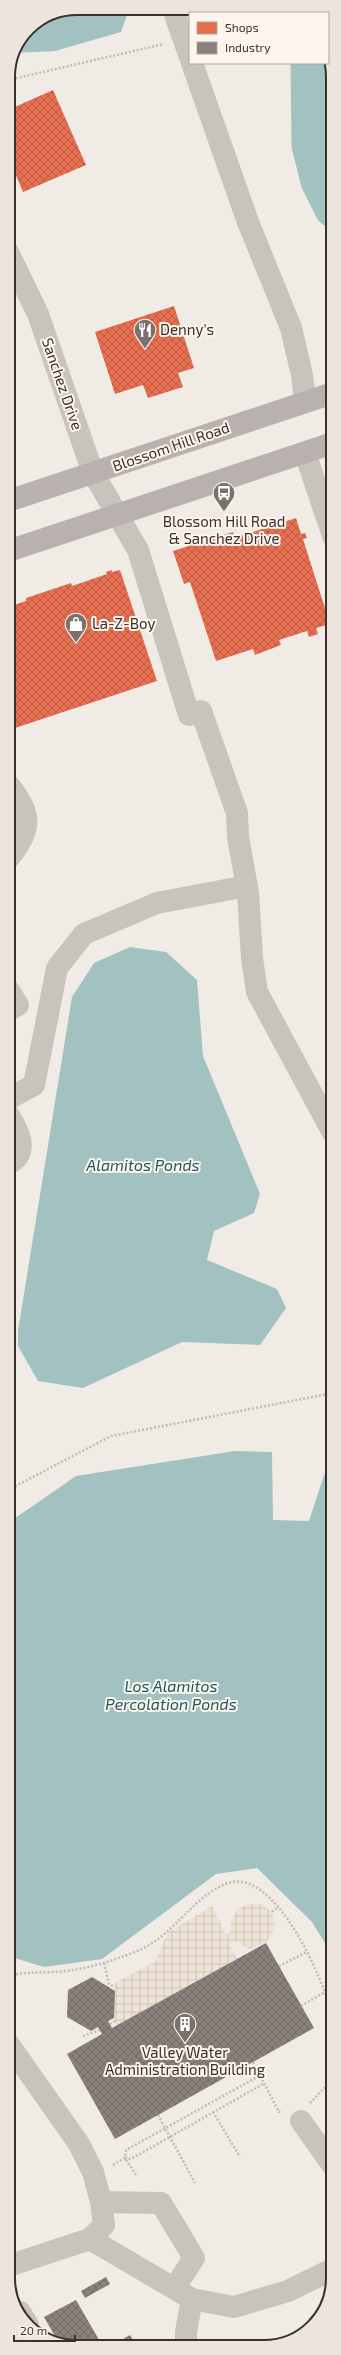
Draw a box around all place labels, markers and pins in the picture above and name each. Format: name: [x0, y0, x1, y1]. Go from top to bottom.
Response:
restaurant icon: Denny's: [132, 317, 158, 350]
place label: Denny's: [160, 320, 214, 338]
bus stop icon: Blossom Hill Road & Sanchez Drive: [211, 480, 237, 513]
place label: Blossom Hill Road & Sanchez Drive: [163, 512, 285, 547]
shop icon: La-Z-Boy: [63, 611, 89, 644]
place label: La-Z-Boy: [92, 614, 156, 632]
building icon: Valley Water Administration Building: [172, 2011, 198, 2044]
place label: Valley Water Administration Building: [105, 2043, 266, 2078]

